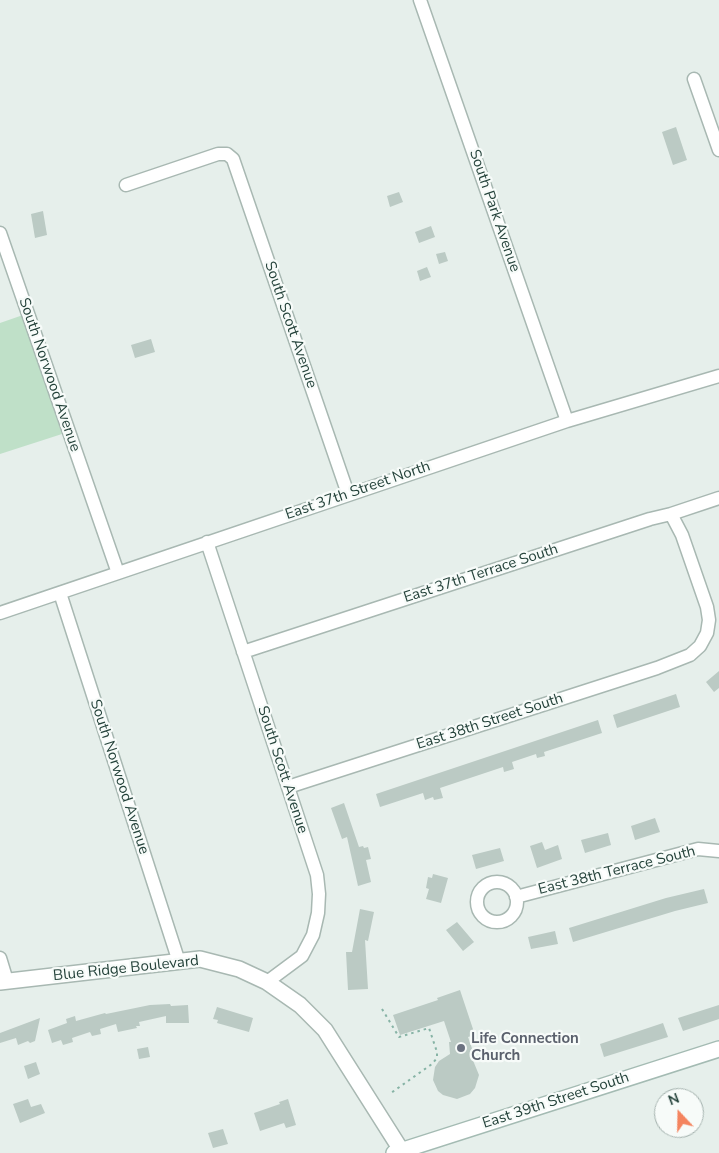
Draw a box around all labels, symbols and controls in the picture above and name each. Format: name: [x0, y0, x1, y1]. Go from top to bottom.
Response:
street label: South Park Avenue: [465, 147, 523, 275]
street label: South Scott Avenue: [260, 259, 320, 391]
street label: South Norwood Avenue: [14, 296, 84, 454]
street label: East 37th Street North: [283, 458, 433, 524]
street label: East 37th Terrace South: [402, 541, 560, 607]
street label: East 38th Street South: [414, 690, 566, 754]
street label: South Norwood Avenue: [85, 697, 153, 857]
street label: South Scott Avenue: [253, 704, 311, 836]
street label: East 38th Terrace South: [537, 843, 697, 899]
street label: Blue Ridge Boulevard: [52, 952, 200, 986]
place label: Life Connection Church: [471, 1030, 579, 1065]
marker: Life Connection Church: [455, 1042, 467, 1054]
street label: East 39th Street South: [480, 1069, 632, 1133]
north arrow: [654, 1088, 704, 1138]
text: N: [665, 1089, 682, 1110]

